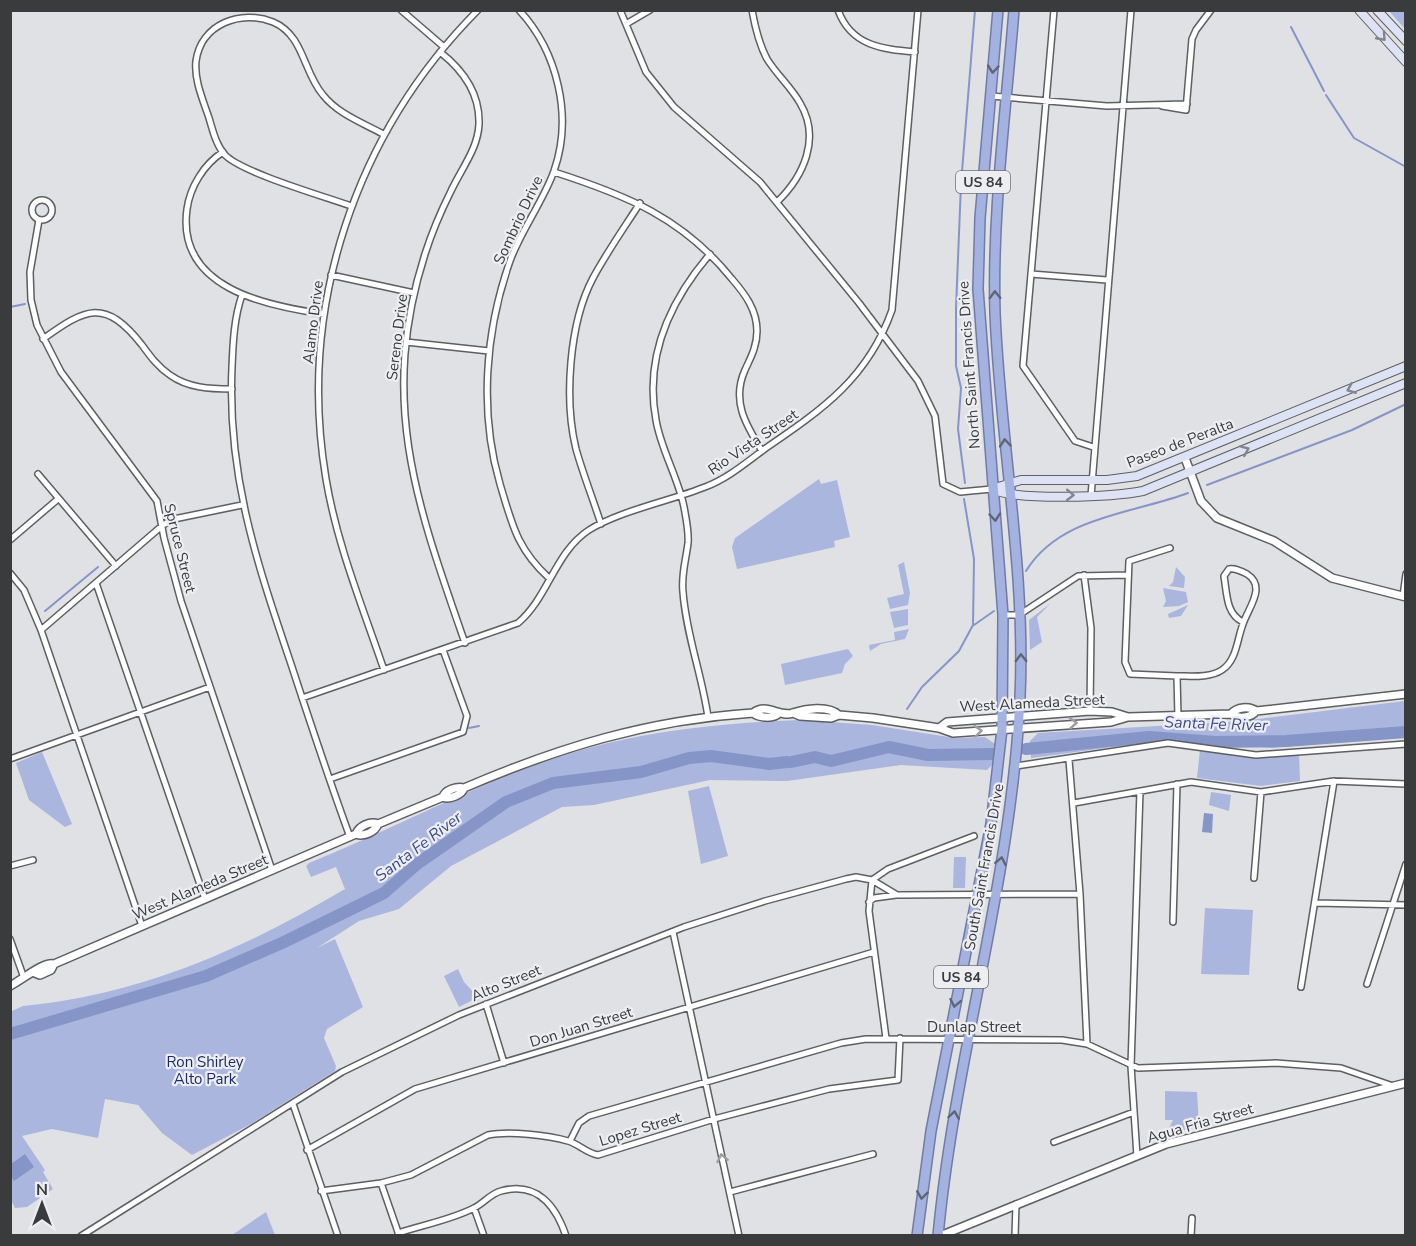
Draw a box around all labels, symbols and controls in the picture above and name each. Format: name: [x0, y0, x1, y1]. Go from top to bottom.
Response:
one-way arrow: [1375, 30, 1386, 41]
one-way arrow: [987, 64, 1000, 73]
road number: US 84: [956, 171, 1010, 193]
street label: Sombrio Drive: [489, 172, 547, 268]
street label: Alamo Drive: [298, 279, 328, 365]
street label: North Saint Francis Drive: [953, 280, 985, 450]
one-way arrow: [989, 290, 1001, 299]
street label: Sereno Drive: [382, 293, 412, 381]
one-way arrow: [1347, 382, 1358, 394]
street label: Rio Vista Street: [704, 404, 803, 480]
street label: Paseo de Peralta: [1124, 413, 1236, 473]
one-way arrow: [999, 438, 1012, 447]
one-way arrow: [1239, 445, 1250, 457]
one-way arrow: [1066, 489, 1075, 501]
street label: Spruce Street: [159, 501, 201, 595]
one-way arrow: [988, 513, 1001, 522]
one-way arrow: [1015, 654, 1027, 663]
street label: West Alameda Street: [959, 689, 1106, 717]
water label: Santa Fe River: [1164, 711, 1269, 737]
one-way arrow: [1069, 717, 1078, 730]
one-way arrow: [973, 725, 982, 738]
street label: South Saint Francis Drive: [959, 782, 1009, 952]
water label: Santa Fe River: [371, 806, 468, 887]
street label: West Alameda Street: [129, 849, 272, 925]
one-way arrow: [994, 857, 1007, 867]
street label: Alto Street: [468, 960, 545, 1006]
road number: US 84: [934, 966, 988, 988]
one-way arrow: [949, 998, 962, 1008]
street label: Don Juan Street: [527, 1002, 636, 1052]
street label: Dunlap Street: [927, 1017, 1022, 1037]
park label: Ron Shirley Alto Park: [166, 1052, 244, 1089]
street label: Agua Fria Street: [1145, 1098, 1256, 1148]
street label: Lopez Street: [597, 1107, 684, 1151]
one-way arrow: [947, 1110, 959, 1120]
one-way arrow: [717, 1153, 730, 1163]
north arrow: [12, 1174, 72, 1234]
text: N: [36, 1179, 48, 1201]
one-way arrow: [916, 1190, 928, 1200]

